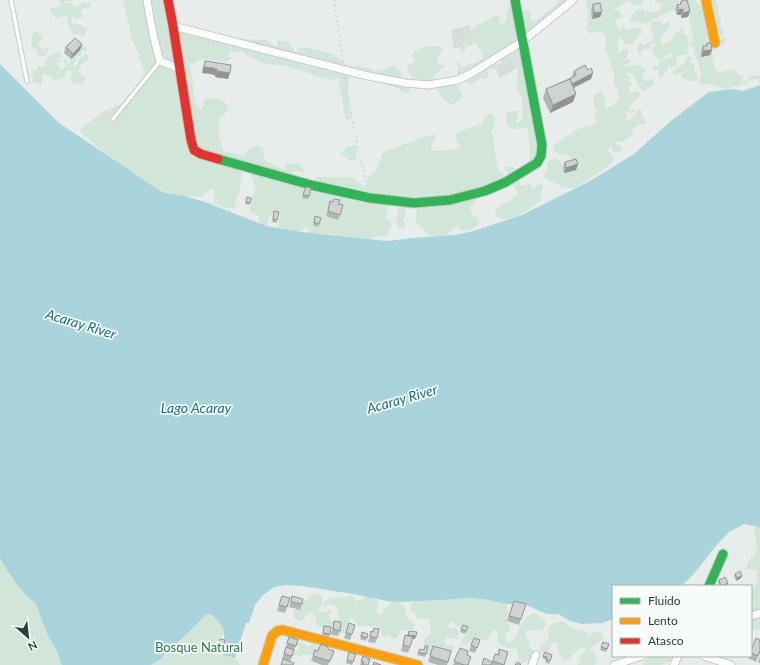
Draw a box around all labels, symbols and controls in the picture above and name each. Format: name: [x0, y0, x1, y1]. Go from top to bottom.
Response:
water label: Acaray River: [43, 304, 119, 342]
water label: Acaray River: [364, 380, 439, 417]
water label: Lago Acaray: [161, 399, 232, 416]
legend: [612, 585, 752, 657]
text: Fluido: [648, 593, 681, 608]
text: Lento: [648, 613, 678, 628]
north arrow: [8, 617, 48, 657]
text: Atasco: [648, 633, 684, 648]
text: N: [26, 639, 40, 654]
park label: Bosque Natural: [155, 639, 243, 655]

